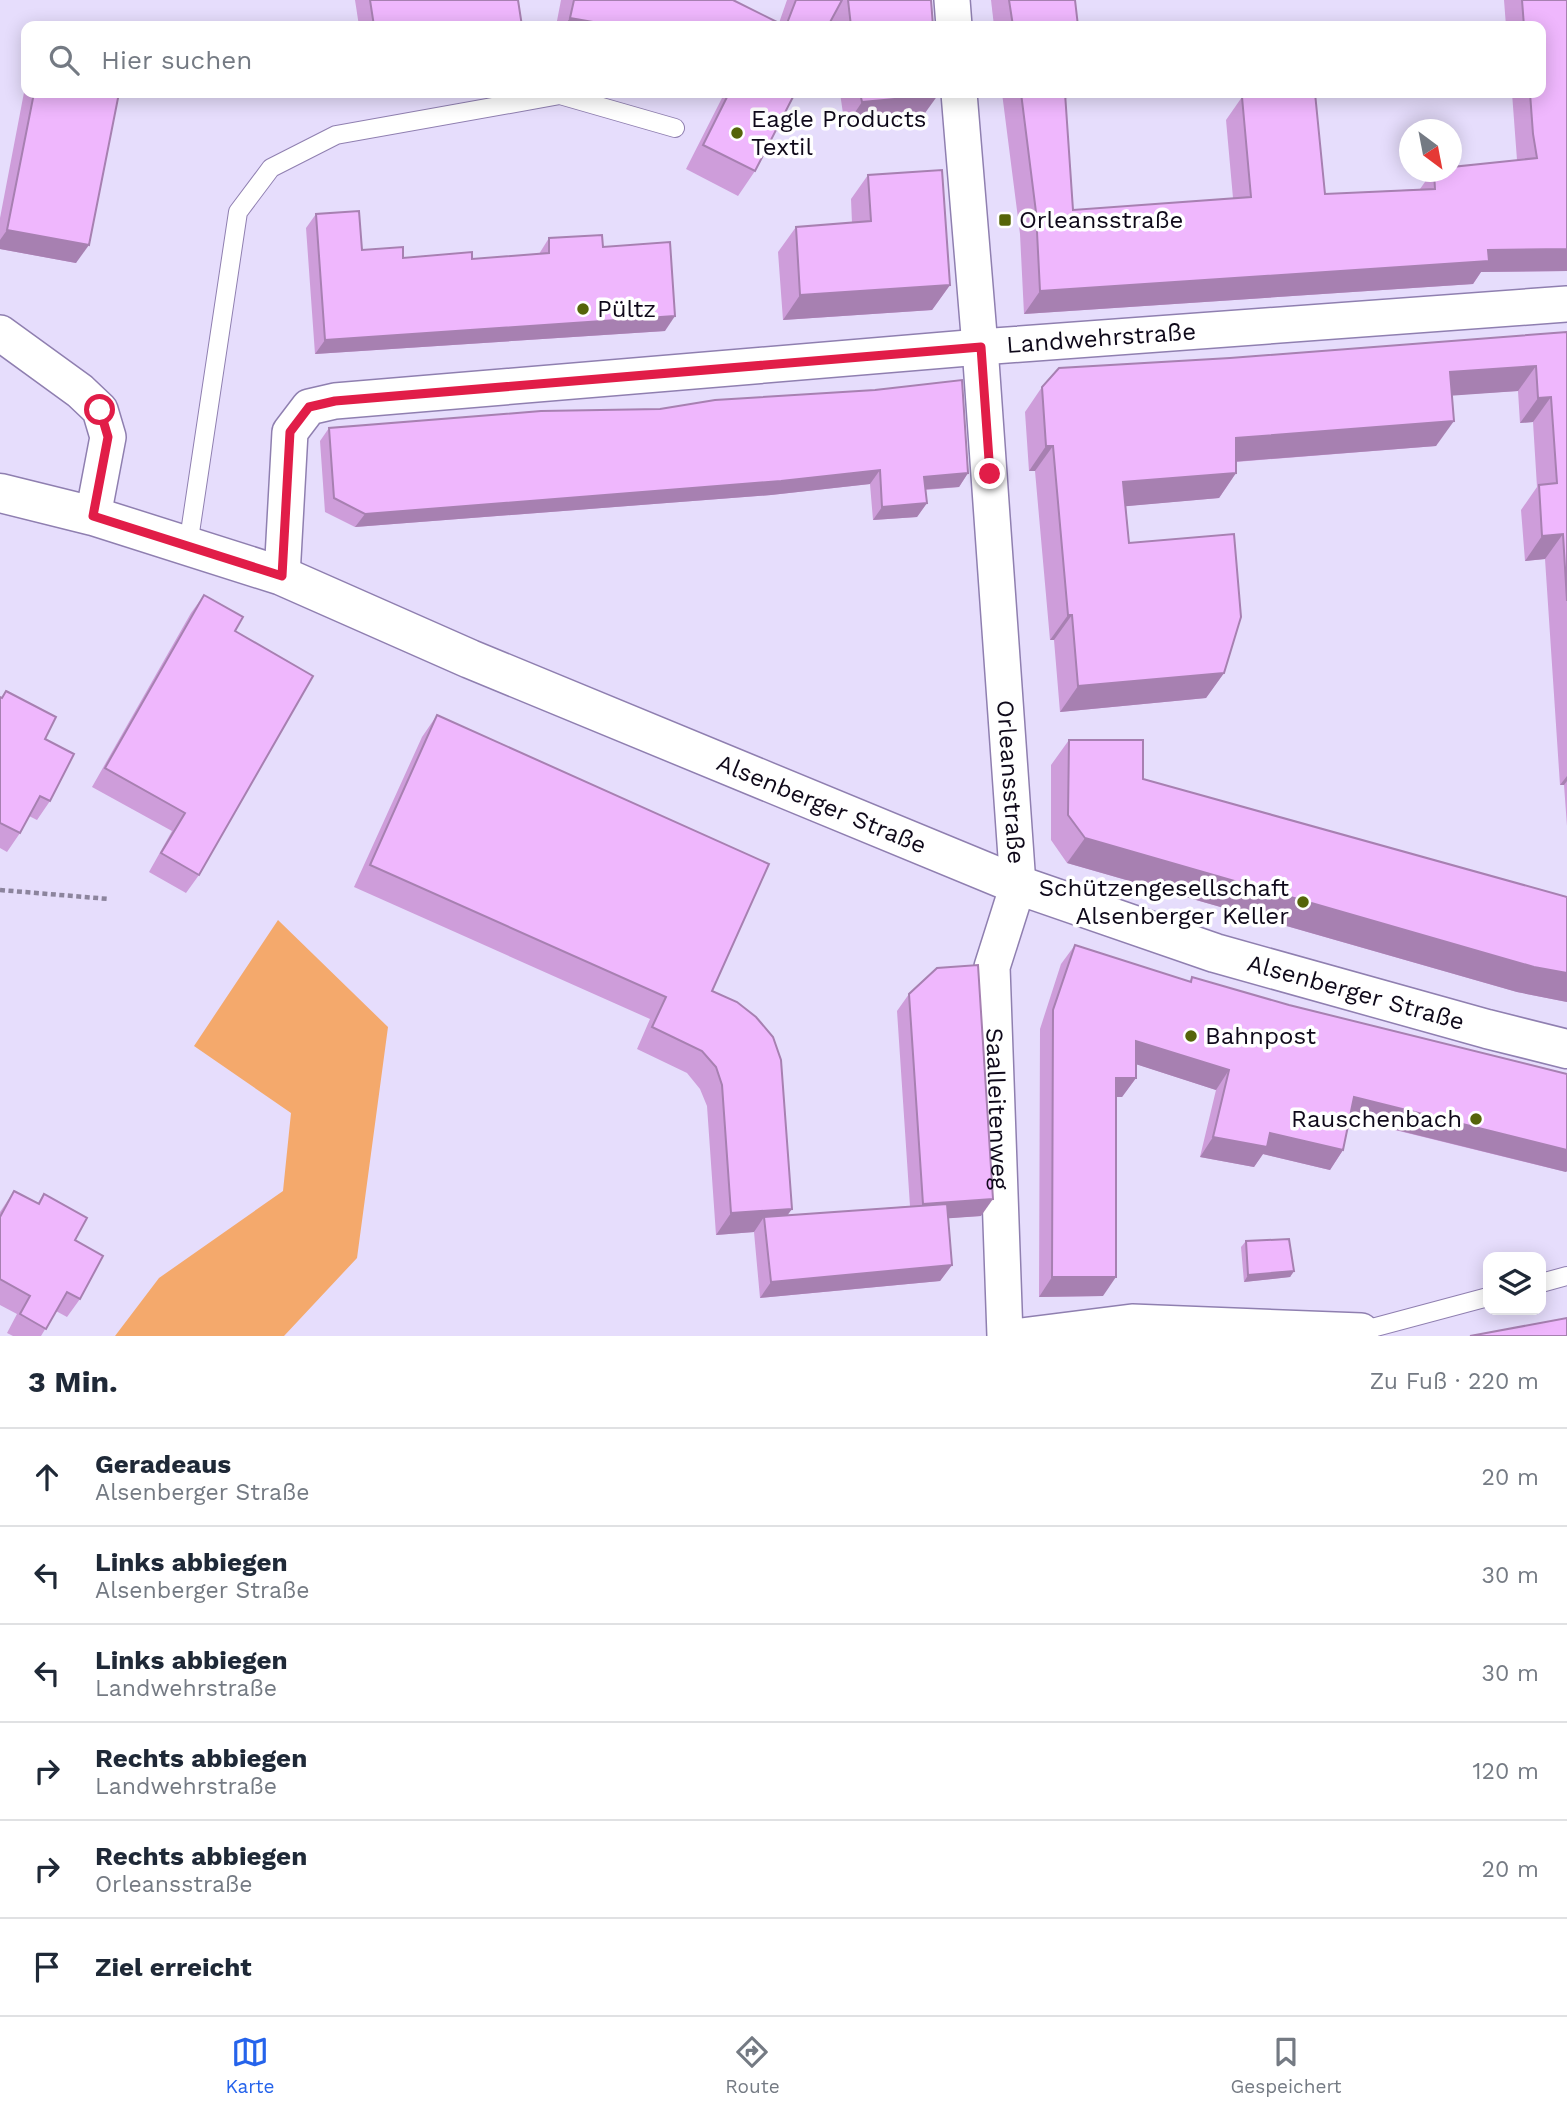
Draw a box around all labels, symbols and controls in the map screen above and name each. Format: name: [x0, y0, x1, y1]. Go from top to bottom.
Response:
search box: [21, 21, 1546, 98]
icon: search: [45, 41, 83, 79]
text: Hier suchen: [101, 45, 252, 75]
place label: Eagle Products Textil: [751, 105, 927, 161]
north arrow: [1399, 119, 1462, 182]
marker: Eagle Products Textil: [729, 125, 745, 141]
place label: Orleansstraße: [1019, 206, 1183, 234]
marker: Orleansstraße: [997, 212, 1013, 228]
place label: Pültz: [597, 295, 656, 323]
marker: Pültz: [575, 301, 591, 317]
street label: Landwehrstraße: [1005, 317, 1197, 359]
route start: [84, 394, 115, 425]
route end: [974, 458, 1005, 489]
street label: Orleansstraße: [991, 699, 1030, 865]
street label: Alsenberger Straße: [713, 748, 931, 860]
place label: Schützengesellschaft Alsenberger Keller: [1039, 874, 1289, 930]
marker: Schützengesellschaft Alsenberger Keller: [1295, 894, 1311, 910]
street label: Alsenberger Straße: [1244, 949, 1467, 1036]
place label: Bahnpost: [1205, 1022, 1316, 1050]
street label: Saalleitenweg: [980, 1027, 1014, 1190]
marker: Bahnpost: [1183, 1028, 1199, 1044]
place label: Rauschenbach: [1291, 1105, 1462, 1133]
marker: Rauschenbach: [1468, 1111, 1484, 1127]
map controls: [1483, 1252, 1546, 1315]
button: layers: [1483, 1252, 1546, 1315]
text: 3 Min.: [28, 1364, 118, 1399]
text: Zu Fuß · 220 m: [1370, 1368, 1539, 1395]
text: Geradeaus: [95, 1449, 231, 1479]
icon: ahead: [28, 1458, 66, 1496]
text: 20 m: [1482, 1464, 1539, 1491]
text: Alsenberger Straße: [95, 1479, 309, 1506]
text: Links abbiegen: [95, 1547, 288, 1577]
icon: left: [28, 1556, 66, 1594]
text: 30 m: [1482, 1562, 1539, 1589]
text: Alsenberger Straße: [95, 1577, 309, 1604]
text: Links abbiegen: [95, 1645, 288, 1675]
icon: left: [28, 1654, 66, 1692]
text: 30 m: [1482, 1660, 1539, 1687]
text: Landwehrstraße: [95, 1675, 277, 1702]
text: Rechts abbiegen: [95, 1743, 307, 1773]
icon: right: [28, 1752, 66, 1790]
text: 120 m: [1473, 1758, 1539, 1785]
text: Landwehrstraße: [95, 1773, 277, 1800]
text: Rechts abbiegen: [95, 1841, 307, 1871]
icon: right: [28, 1850, 66, 1888]
text: 20 m: [1482, 1856, 1539, 1883]
text: Orleansstraße: [95, 1871, 252, 1898]
icon: arrive: [28, 1948, 66, 1986]
text: Ziel erreicht: [95, 1952, 252, 1982]
tab: Karte: [225, 2033, 274, 2098]
tab: Route: [725, 2033, 780, 2098]
tab: Gespeichert: [1230, 2033, 1342, 2098]

